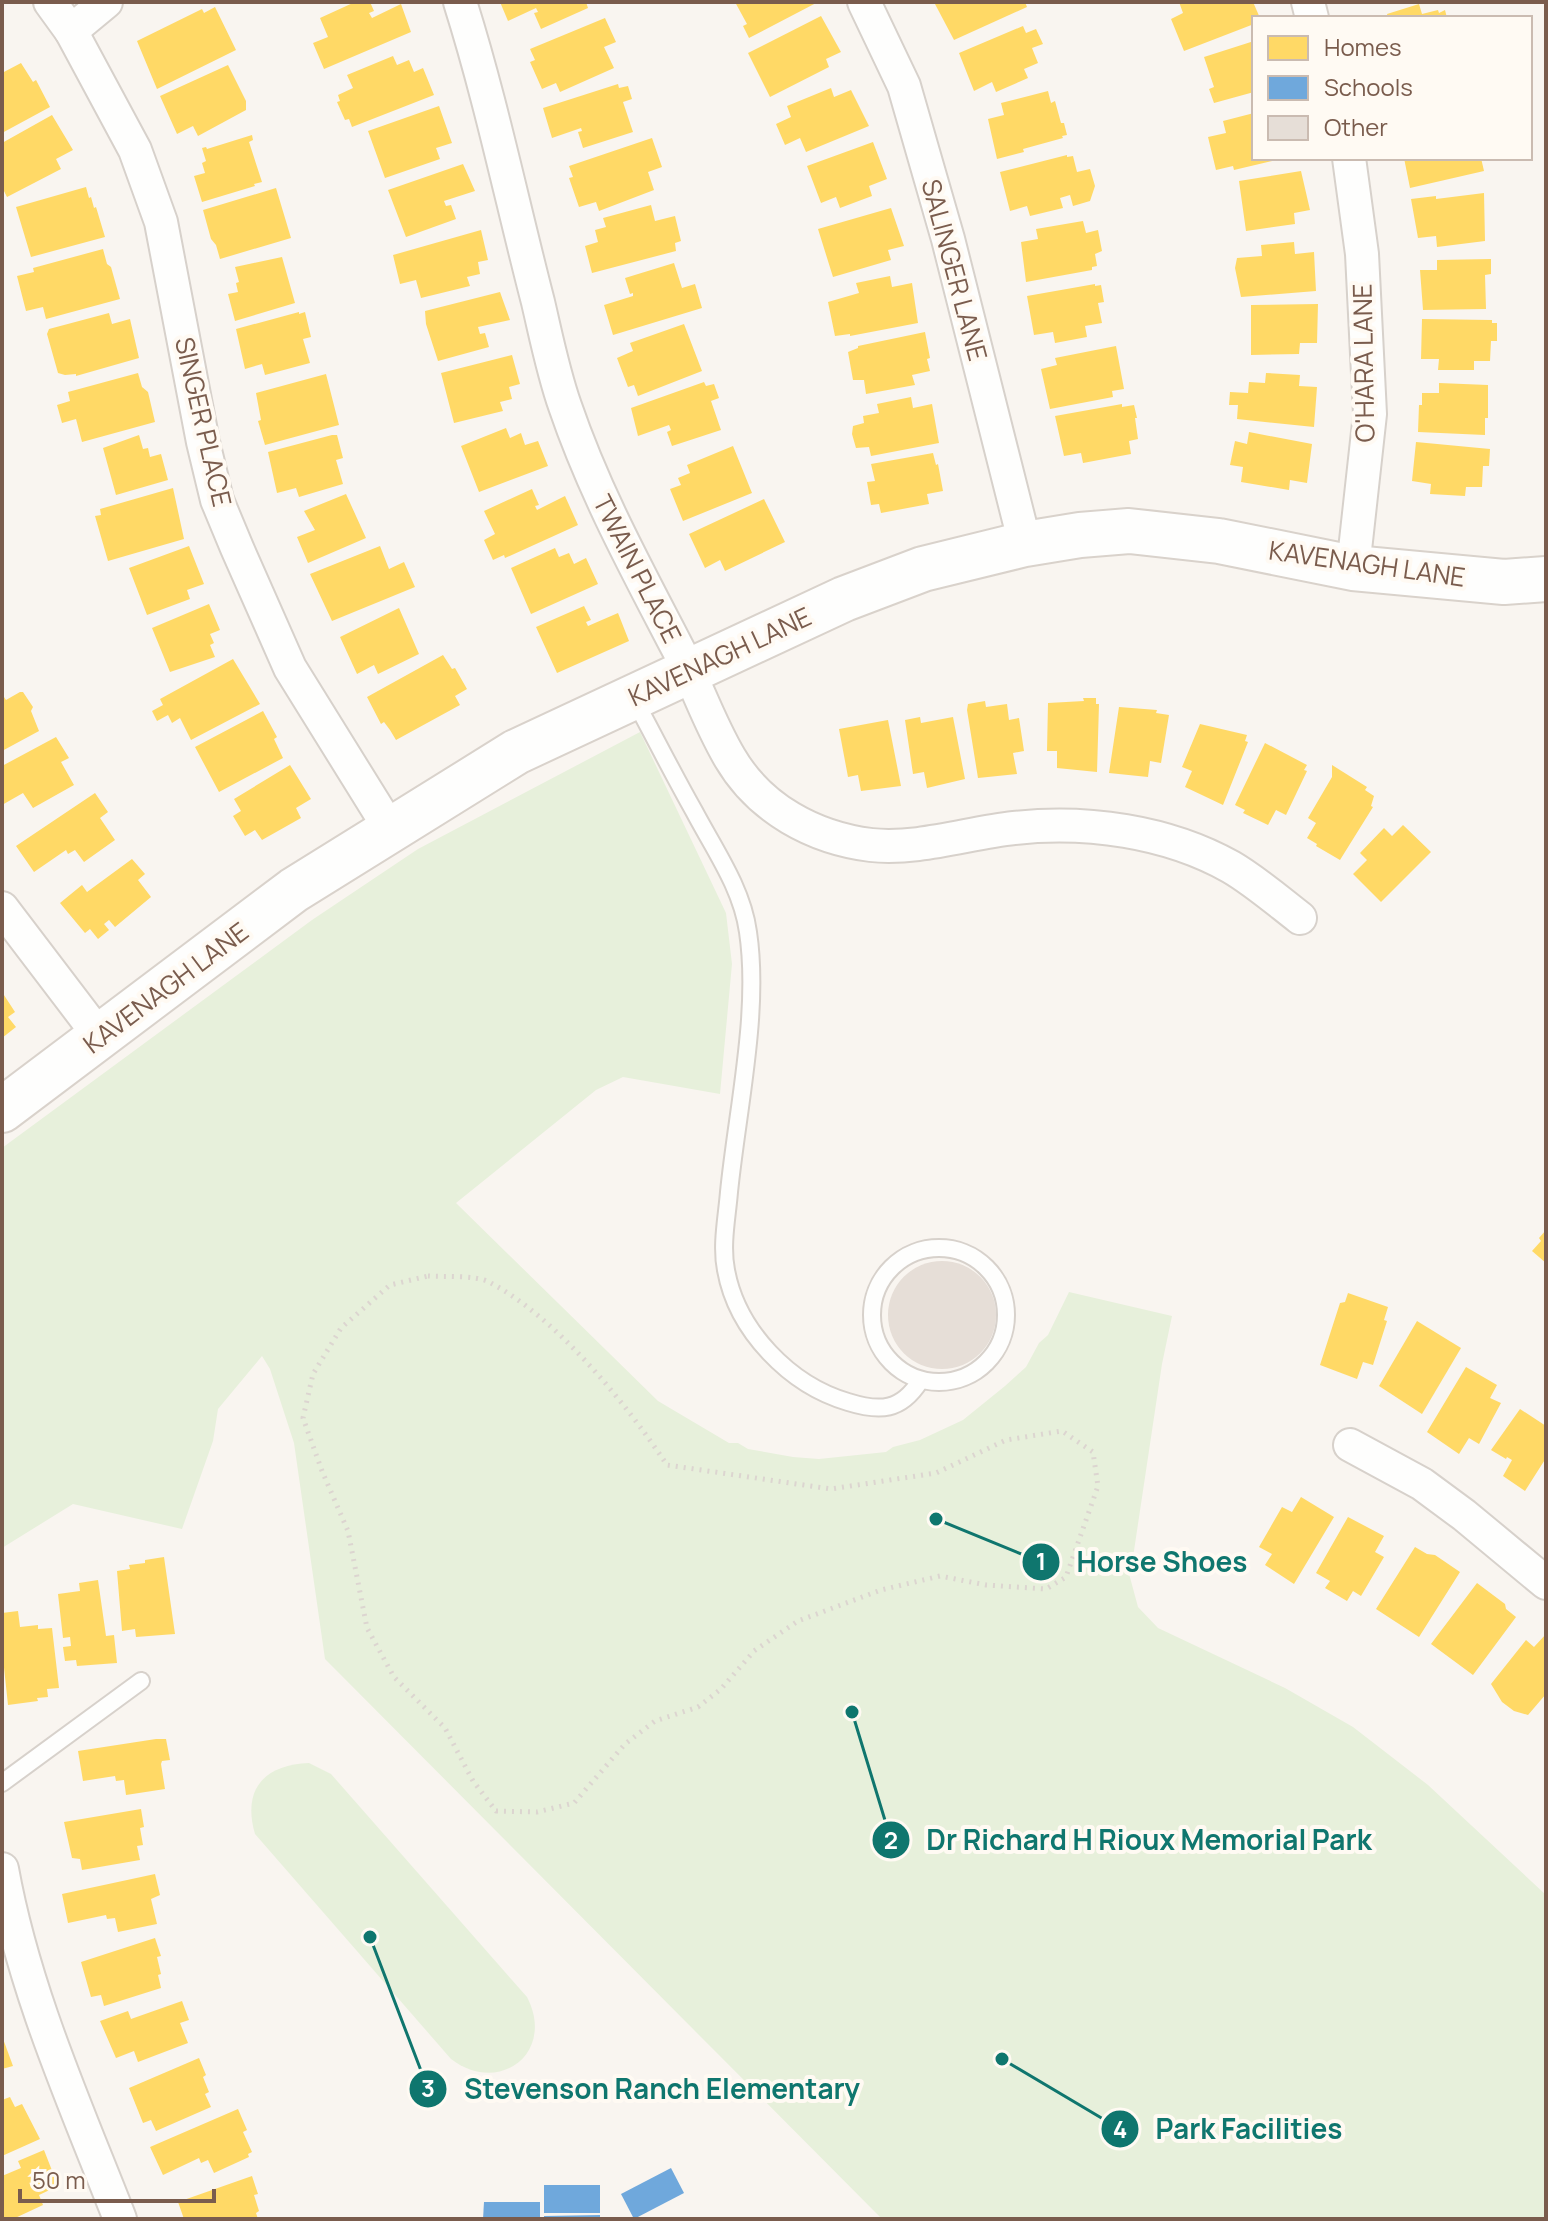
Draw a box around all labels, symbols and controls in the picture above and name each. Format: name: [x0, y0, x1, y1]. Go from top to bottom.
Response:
legend: [1252, 16, 1532, 160]
text: Homes: [1324, 30, 1402, 63]
text: Schools: [1324, 70, 1413, 103]
text: Other: [1324, 110, 1388, 143]
street label: SALINGER LANE: [913, 175, 997, 365]
street label: O'HARA LANE: [1344, 283, 1382, 443]
street label: SINGER PLACE: [167, 333, 241, 510]
street label: TWAIN PLACE: [585, 488, 691, 649]
street label: KAVENAGH LANE: [1267, 531, 1468, 595]
street label: KAVENAGH LANE: [622, 598, 817, 714]
street label: KAVENAGH LANE: [75, 913, 255, 1061]
callout: Horse Shoes: [1021, 1536, 1264, 1588]
text: Horse Shoes: [1077, 1542, 1247, 1580]
text: 1: [1036, 1544, 1046, 1577]
callout: Dr Richard H Rioux Memorial Park: [871, 1814, 1388, 1866]
text: Dr Richard H Rioux Memorial Park: [926, 1820, 1373, 1858]
text: 2: [884, 1823, 898, 1856]
callout: Stevenson Ranch Elementary: [408, 2063, 876, 2115]
text: Stevenson Ranch Elementary: [464, 2069, 860, 2107]
text: 3: [421, 2071, 435, 2104]
callout: Park Facilities: [1100, 2103, 1359, 2155]
text: Park Facilities: [1156, 2109, 1342, 2147]
text: 4: [1113, 2112, 1127, 2145]
scale bar: [20, 2153, 214, 2203]
text: 50 m: [32, 2163, 86, 2196]

